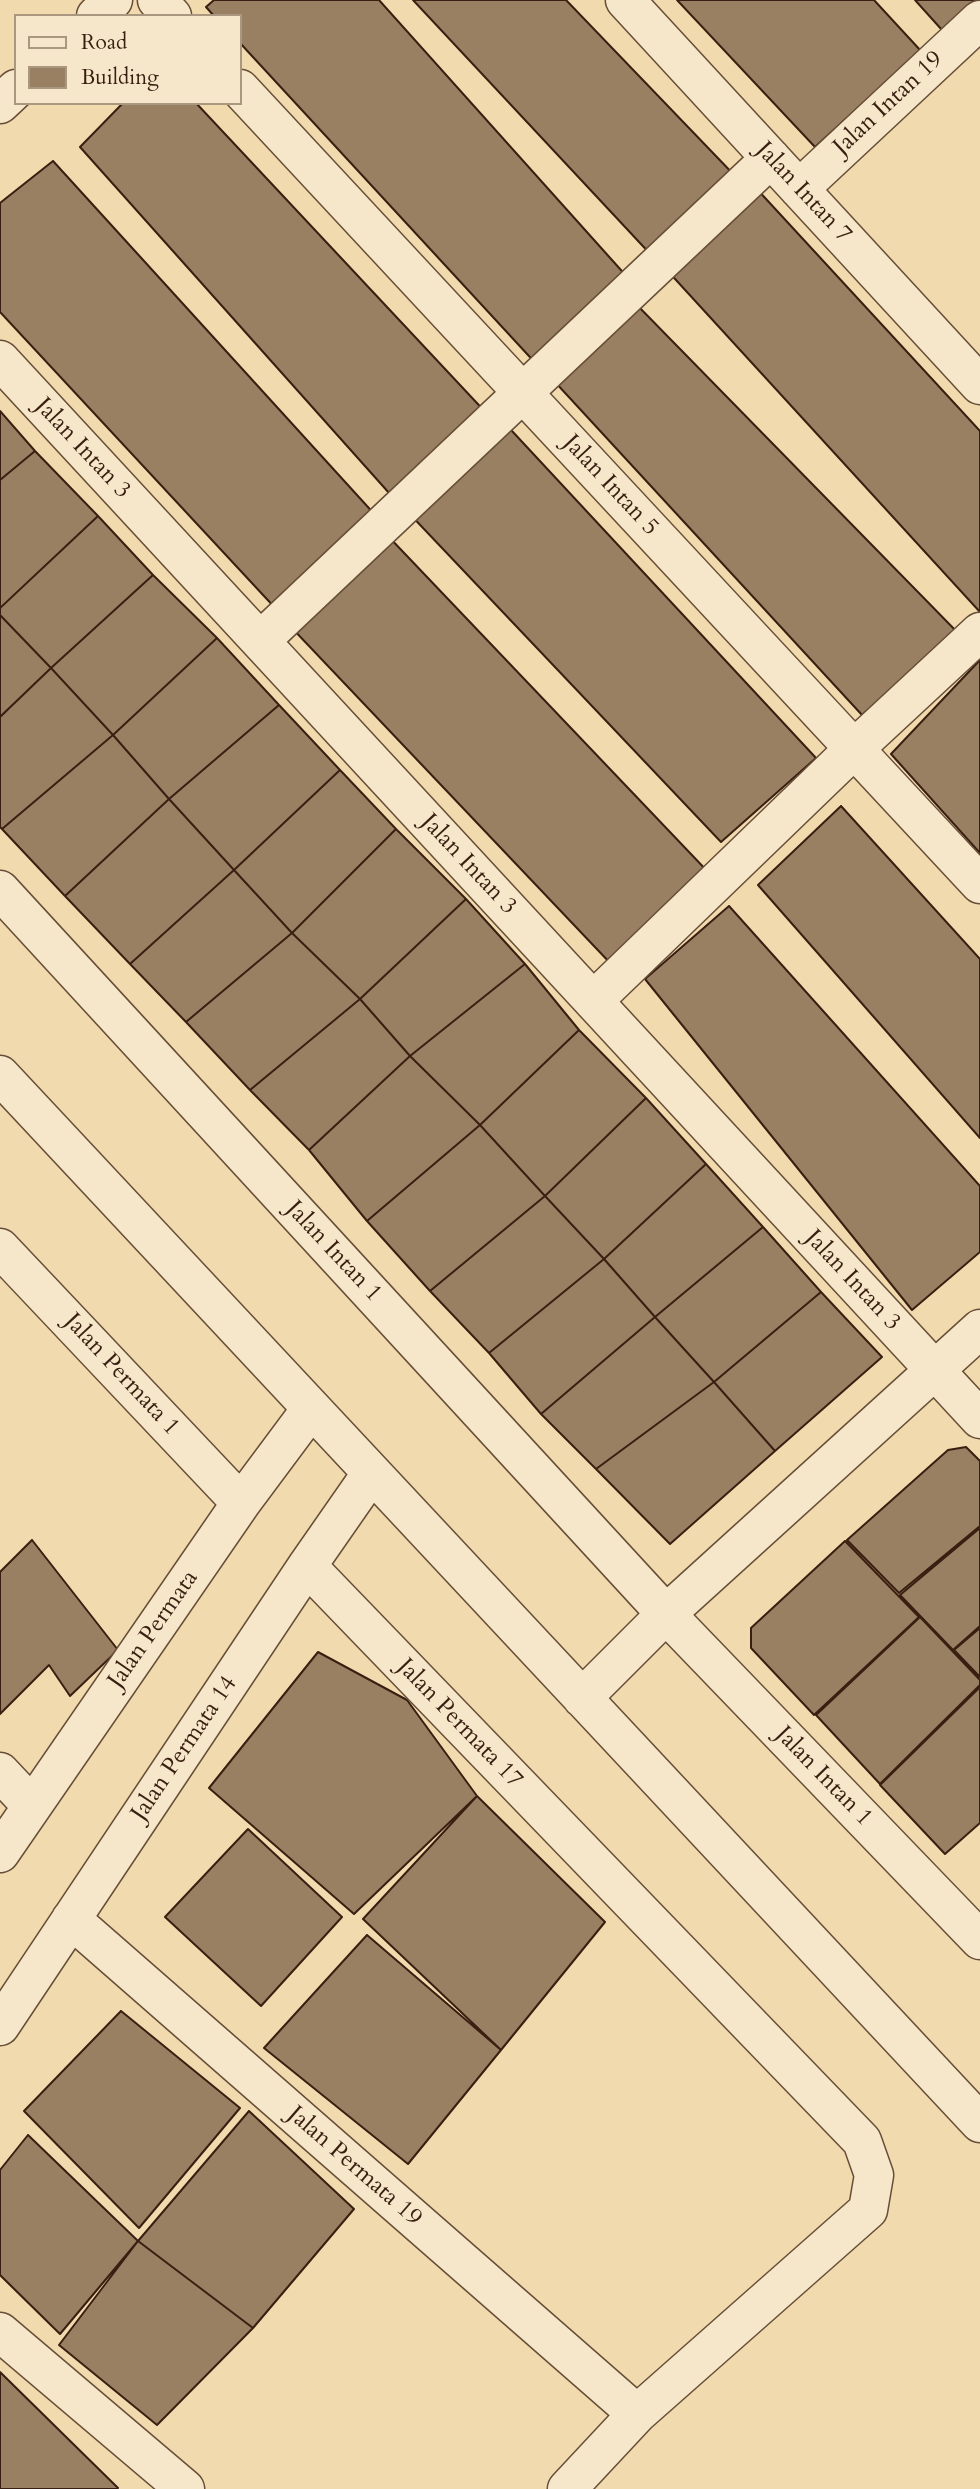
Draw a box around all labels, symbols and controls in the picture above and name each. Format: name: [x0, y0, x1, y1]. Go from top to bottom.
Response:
legend: [14, 14, 242, 105]
text: Road: [81, 28, 127, 57]
street label: Jalan Intan 19: [828, 46, 950, 162]
text: Building: [81, 63, 159, 92]
street label: Jalan Intan 7: [749, 137, 857, 249]
street label: Jalan Intan 3: [28, 393, 136, 505]
street label: Jalan Intan 5: [556, 430, 664, 542]
street label: Jalan Intan 3: [414, 809, 522, 921]
street label: Jalan Intan 1: [279, 1196, 387, 1308]
street label: Jalan Intan 3: [798, 1225, 906, 1337]
street label: Jalan Permata 1: [57, 1308, 185, 1442]
street label: Jalan Permata: [103, 1565, 205, 1695]
street label: Jalan Permata 17: [390, 1653, 528, 1795]
street label: Jalan Permata 14: [126, 1671, 244, 1827]
street label: Jalan Intan 1: [768, 1721, 878, 1833]
street label: Jalan Permata 19: [281, 2101, 427, 2233]

